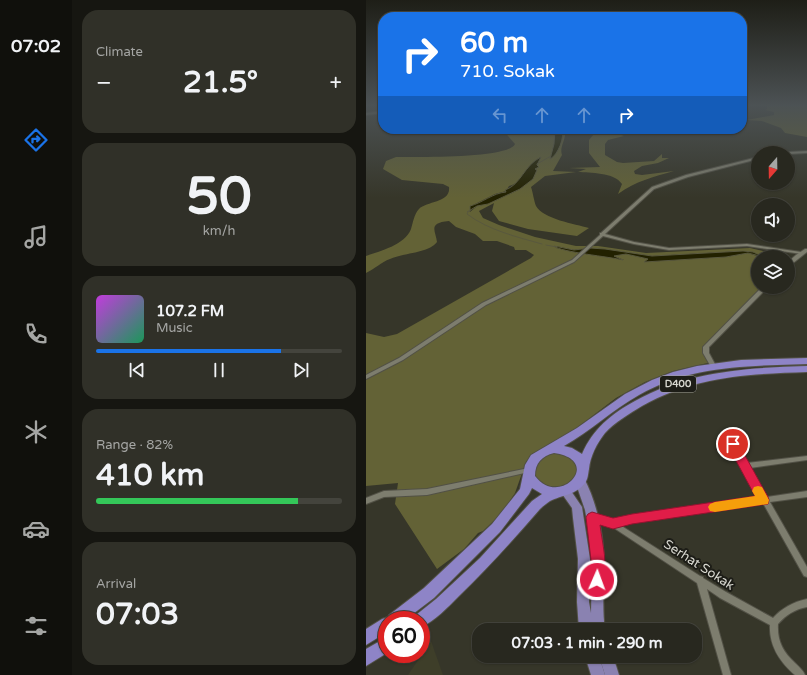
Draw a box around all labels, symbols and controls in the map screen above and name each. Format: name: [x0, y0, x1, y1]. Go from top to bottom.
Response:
text: 60 m: [460, 26, 528, 60]
icon: right: [394, 28, 446, 80]
text: 07:02: [11, 35, 61, 57]
text: Climate: [96, 44, 143, 60]
text: 710. Sokak: [460, 60, 555, 82]
text: 21.5°: [183, 64, 258, 101]
text: −: [96, 70, 112, 96]
text: +: [330, 70, 342, 96]
icon: left: [489, 104, 511, 126]
icon: ahead: [531, 104, 553, 126]
icon: ahead: [573, 104, 595, 126]
icon: right: [615, 104, 637, 126]
icon: directions: [22, 126, 50, 154]
north arrow: [751, 146, 795, 190]
map controls: [751, 146, 795, 294]
text: 50: [186, 165, 252, 228]
button: sound: [751, 198, 795, 242]
icon: music: [22, 223, 50, 251]
text: km/h: [203, 223, 235, 239]
button: layers: [751, 250, 795, 294]
text: 107.2 FM: [156, 302, 224, 320]
icon: phone: [22, 320, 50, 348]
text: Music: [156, 320, 193, 336]
icon: previous: [126, 359, 148, 381]
icon: pause: [208, 359, 230, 381]
icon: next: [290, 359, 312, 381]
road number: D400: [660, 376, 696, 392]
icon: climate: [22, 418, 50, 446]
pin: [716, 427, 750, 461]
icon: arrive: [722, 433, 744, 455]
text: Range · 82%: [96, 437, 173, 453]
text: 410 km: [96, 457, 204, 494]
icon: car: [22, 515, 50, 543]
street label: Serhat Sokak: [661, 536, 737, 594]
position arrow: [576, 559, 618, 601]
text: Arrival: [96, 576, 136, 592]
text: 07:03: [96, 596, 179, 633]
speed limit sign: 60: [378, 611, 430, 663]
icon: filters: [22, 612, 50, 640]
text: 07:03 · 1 min · 290 m: [512, 634, 662, 652]

